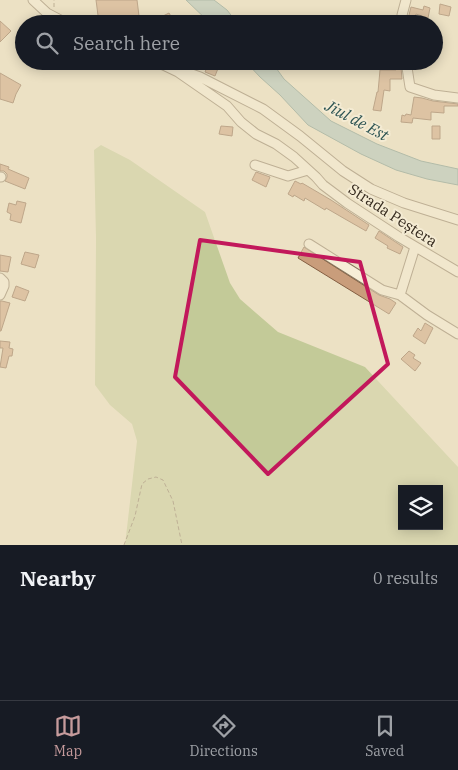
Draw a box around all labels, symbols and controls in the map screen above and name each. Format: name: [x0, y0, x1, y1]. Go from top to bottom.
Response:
search box: [15, 15, 443, 70]
icon: search: [33, 29, 61, 57]
text: Search here: [73, 31, 180, 55]
water label: Jiul de Est: [321, 95, 393, 146]
street label: Strada Peștera: [345, 179, 441, 251]
map controls: [398, 485, 443, 530]
button: layers: [398, 485, 443, 530]
text: Nearby: [20, 564, 96, 592]
text: 0 results: [373, 568, 438, 588]
tab: Map: [54, 712, 82, 760]
tab: Directions: [190, 712, 258, 760]
tab: Saved: [365, 712, 404, 760]

